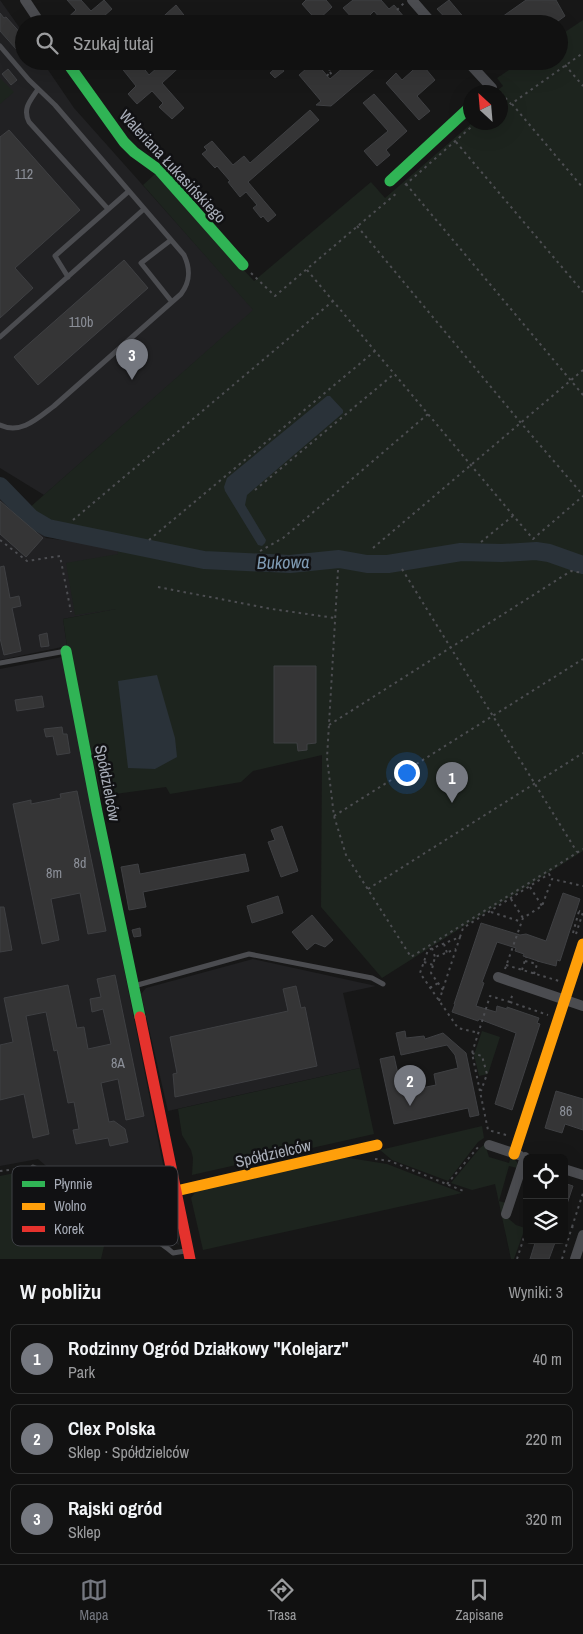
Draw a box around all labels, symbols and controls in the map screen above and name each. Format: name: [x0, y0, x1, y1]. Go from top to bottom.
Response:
search box: [15, 15, 568, 70]
icon: search: [33, 29, 61, 57]
text: Szukaj tutaj: [73, 30, 154, 56]
north arrow: [463, 85, 508, 130]
street label: Waleriana Łukasińskiego: [115, 105, 231, 227]
house number: 112: [15, 165, 33, 183]
house number: 110b: [69, 313, 93, 331]
pin: 3: [116, 339, 148, 380]
water label: Bukowa: [257, 549, 309, 575]
street label: Spółdzielców: [90, 743, 126, 824]
your location: [394, 760, 420, 786]
pin: 1: [436, 762, 468, 803]
house number: 8d: [74, 854, 86, 872]
house number: 8m: [46, 864, 62, 882]
house number: 8A: [111, 1054, 125, 1072]
pin: 2: [394, 1065, 426, 1106]
house number: 86: [560, 1102, 572, 1120]
street label: Spółdzielców: [233, 1133, 314, 1172]
map controls: [523, 1154, 568, 1244]
button: locate: [523, 1154, 568, 1199]
legend: [12, 1166, 178, 1246]
text: Płynnie: [54, 1175, 92, 1193]
text: Wolno: [54, 1197, 86, 1215]
button: layers: [523, 1199, 568, 1244]
text: Korek: [54, 1220, 84, 1238]
text: W pobliżu: [20, 1277, 101, 1306]
text: Wyniki: 3: [508, 1281, 563, 1303]
text: Rodzinny Ogród Działkowy "Kolejarz": [68, 1335, 349, 1361]
text: 1: [33, 1348, 41, 1370]
text: 40 m: [533, 1348, 562, 1370]
text: Park: [68, 1361, 95, 1383]
text: Clex Polska: [68, 1415, 155, 1441]
text: 2: [33, 1428, 41, 1450]
text: 220 m: [526, 1428, 562, 1450]
text: Sklep · Spółdzielców: [68, 1441, 189, 1463]
text: Rajski ogród: [68, 1495, 162, 1521]
text: 3: [33, 1508, 41, 1530]
text: 320 m: [526, 1508, 562, 1530]
text: Sklep: [68, 1521, 101, 1543]
tab: Mapa: [80, 1576, 108, 1624]
tab: Trasa: [267, 1576, 296, 1624]
tab: Zapisane: [456, 1576, 503, 1624]

